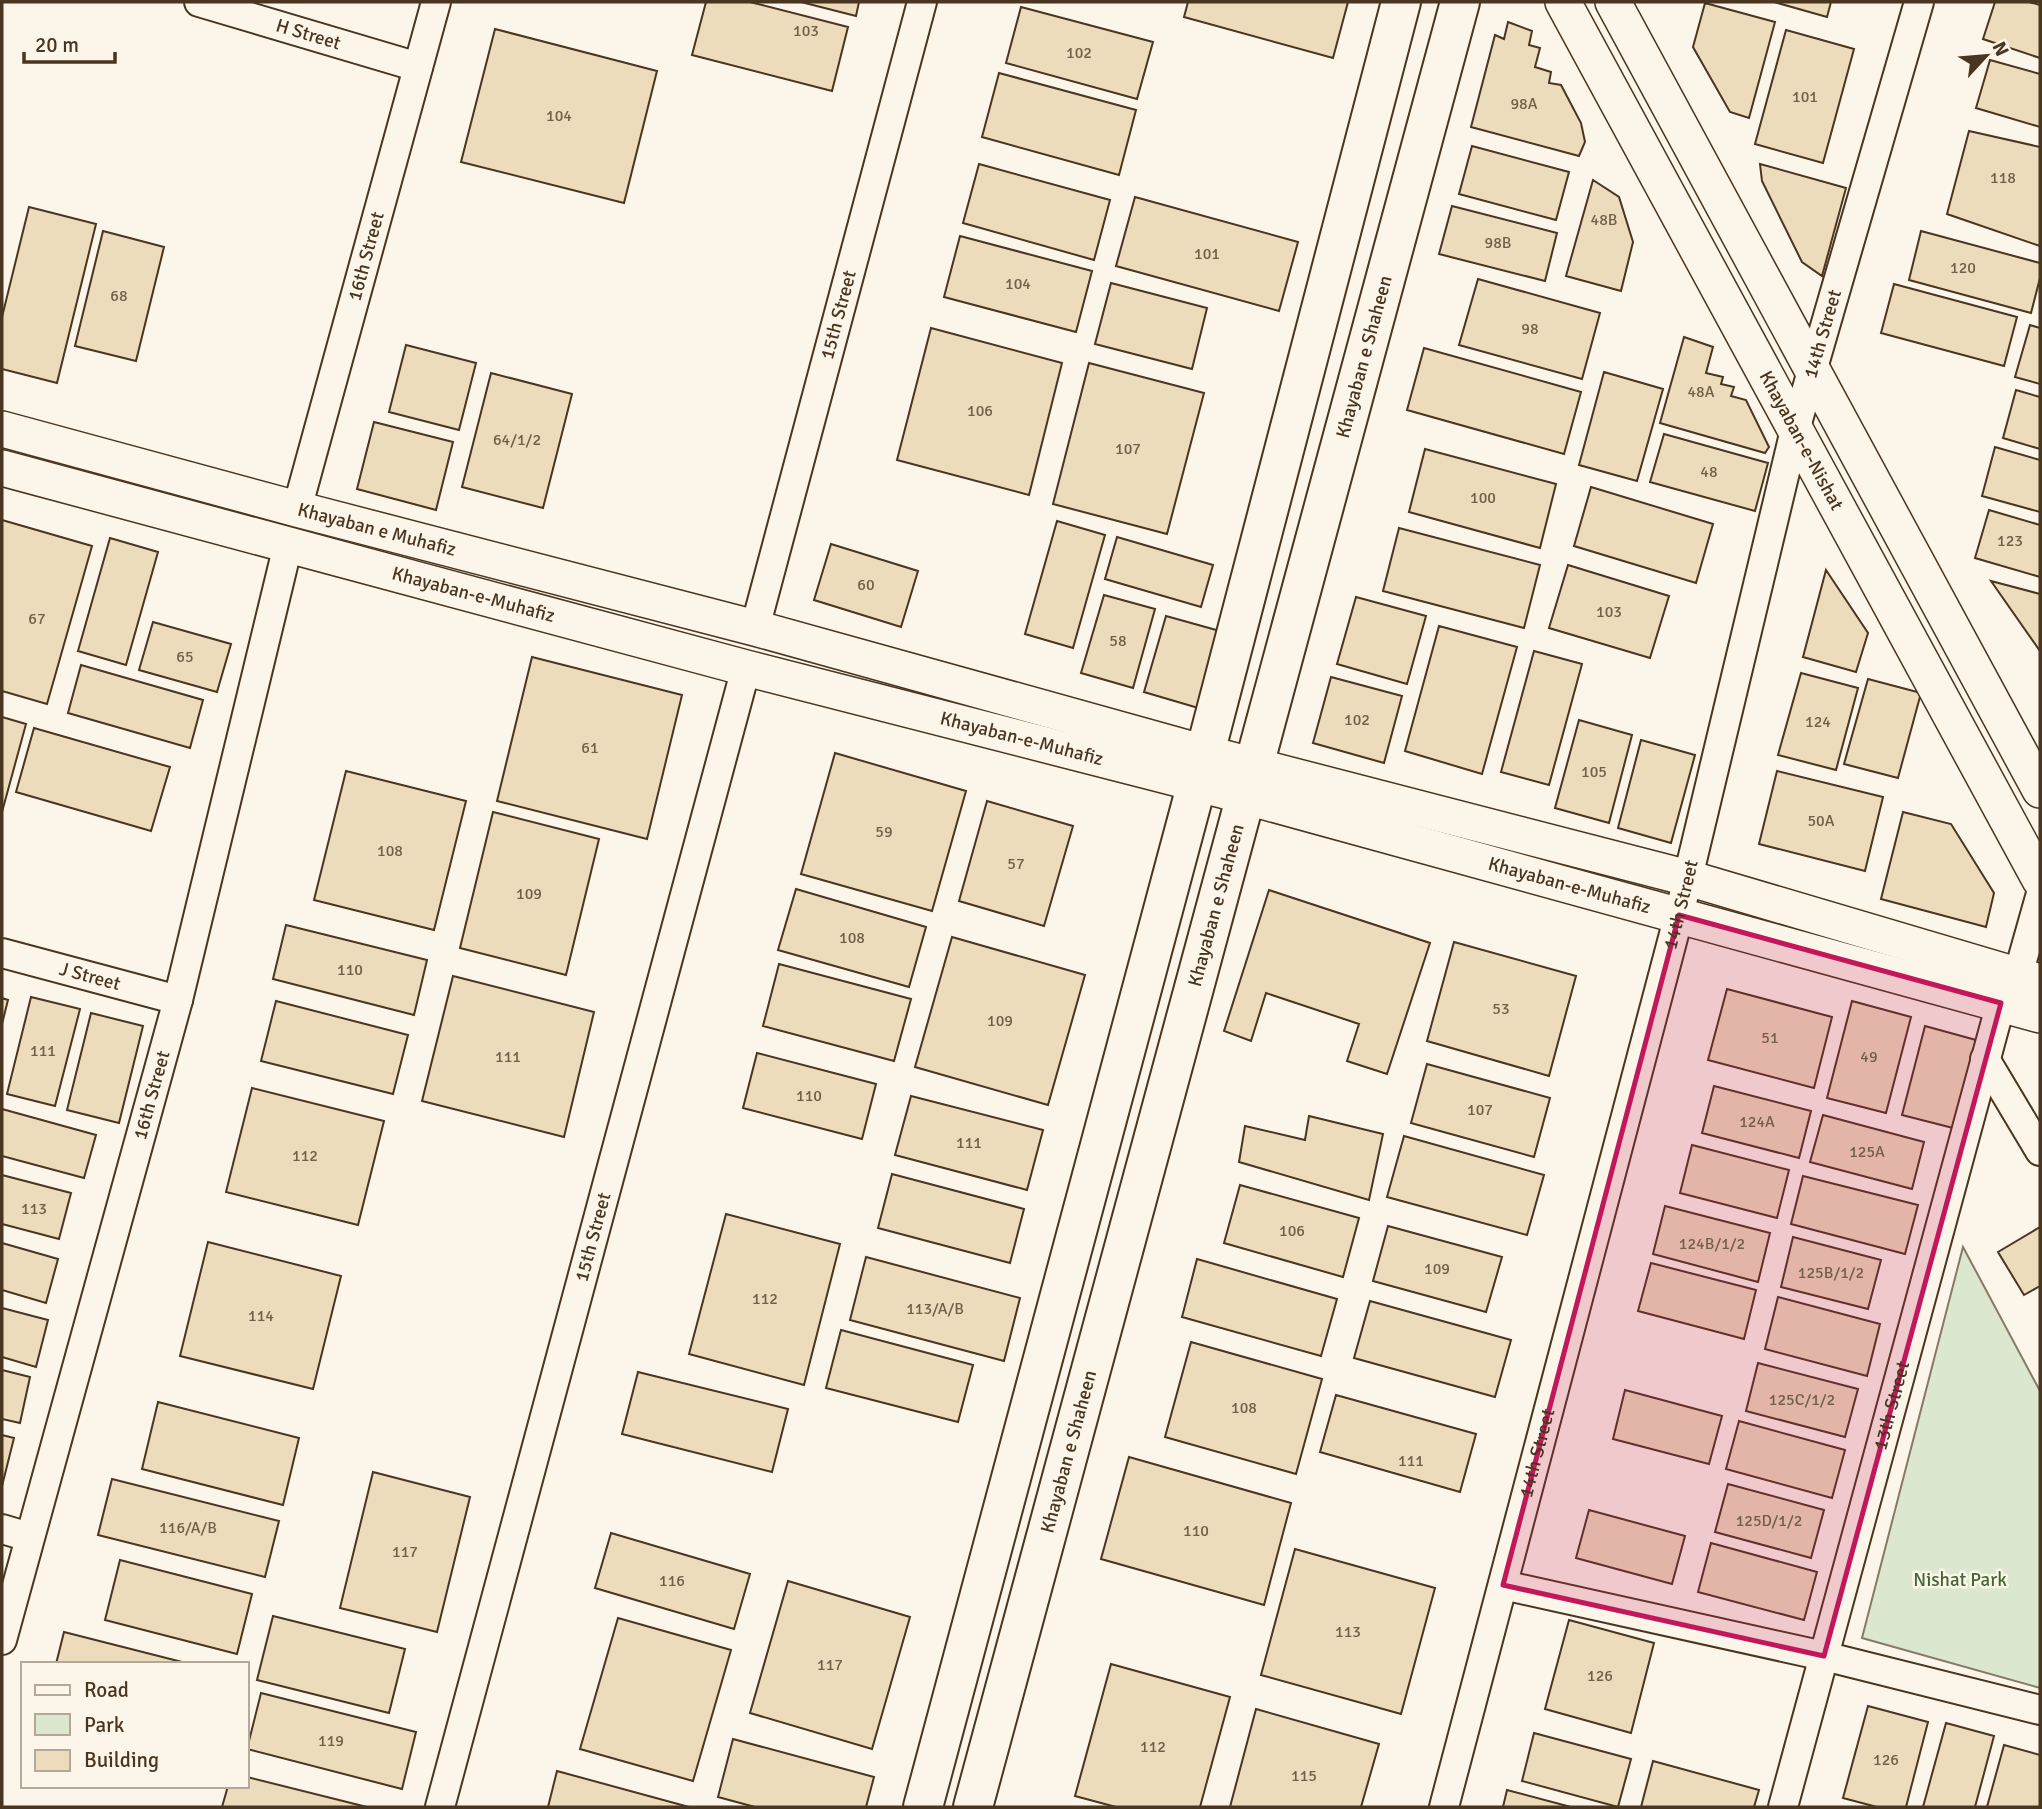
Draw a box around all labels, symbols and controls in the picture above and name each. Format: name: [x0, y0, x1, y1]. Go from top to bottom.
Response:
street label: H Street: [273, 13, 344, 56]
scale bar: [24, 21, 116, 65]
house number: 103: [793, 21, 819, 41]
north arrow: [1951, 21, 2021, 91]
text: 20 m: [35, 32, 79, 58]
text: N: [1987, 38, 2014, 60]
house number: 102: [1066, 43, 1092, 63]
house number: 101: [1792, 87, 1818, 107]
house number: 98A: [1510, 94, 1538, 114]
house number: 104: [546, 106, 572, 126]
house number: 118: [1990, 168, 2016, 188]
street label: 16th Street: [343, 209, 390, 304]
house number: 48B: [1591, 210, 1617, 230]
house number: 98B: [1485, 233, 1511, 253]
house number: 101: [1194, 244, 1220, 264]
house number: 120: [1950, 258, 1976, 278]
street label: 15th Street: [815, 267, 862, 362]
street label: Khayaban e Shaheen: [1331, 273, 1398, 441]
house number: 104: [1005, 274, 1031, 294]
house number: 68: [110, 286, 128, 306]
street label: 14th Street: [1799, 287, 1847, 381]
house number: 98: [1521, 319, 1539, 339]
street label: Khayaban-e-Nishat: [1754, 367, 1849, 515]
house number: 48A: [1687, 382, 1715, 402]
house number: 106: [967, 401, 993, 421]
house number: 64/1/2: [493, 430, 541, 450]
house number: 107: [1115, 439, 1141, 459]
house number: 48: [1700, 462, 1718, 482]
house number: 100: [1470, 488, 1496, 508]
street label: Khayaban e Muhafiz: [295, 498, 458, 562]
house number: 123: [1997, 531, 2023, 551]
street label: Khayaban-e-Muhafiz: [389, 561, 557, 628]
house number: 60: [857, 575, 875, 595]
house number: 103: [1596, 602, 1622, 622]
house number: 67: [28, 609, 46, 629]
house number: 58: [1109, 631, 1127, 651]
house number: 65: [176, 647, 194, 667]
street label: Khayaban-e-Muhafiz: [938, 706, 1106, 771]
house number: 102: [1344, 710, 1370, 730]
house number: 124: [1805, 712, 1831, 732]
house number: 61: [581, 738, 599, 758]
house number: 105: [1581, 762, 1607, 782]
house number: 50A: [1807, 811, 1835, 831]
street label: Khayaban e Shaheen: [1183, 821, 1250, 989]
house number: 59: [875, 822, 893, 842]
house number: 108: [377, 841, 403, 861]
street label: Khayaban-e-Muhafiz: [1485, 852, 1653, 919]
house number: 57: [1007, 854, 1025, 874]
street label: 14th Street: [1658, 857, 1704, 952]
house number: 109: [516, 884, 542, 904]
house number: 108: [839, 928, 865, 948]
street label: J Street: [57, 957, 123, 996]
house number: 110: [337, 960, 363, 980]
house number: 53: [1492, 999, 1510, 1019]
house number: 109: [987, 1011, 1013, 1031]
house number: 51: [1761, 1028, 1779, 1048]
house number: 111: [30, 1041, 56, 1061]
house number: 111: [495, 1047, 521, 1067]
house number: 49: [1860, 1047, 1878, 1067]
street label: 16th Street: [128, 1048, 176, 1142]
house number: 110: [796, 1086, 822, 1106]
house number: 107: [1467, 1100, 1493, 1120]
house number: 124A: [1739, 1112, 1775, 1132]
house number: 111: [956, 1133, 982, 1153]
house number: 125A: [1849, 1142, 1885, 1162]
house number: 112: [292, 1146, 318, 1166]
street label: 15th Street: [570, 1190, 617, 1284]
house number: 113: [21, 1199, 47, 1219]
house number: 106: [1279, 1221, 1305, 1241]
house number: 124B/1/2: [1679, 1234, 1745, 1254]
house number: 109: [1424, 1259, 1450, 1279]
house number: 125B/1/2: [1798, 1263, 1864, 1283]
house number: 112: [752, 1289, 778, 1309]
house number: 113/A/B: [906, 1299, 964, 1319]
house number: 114: [248, 1306, 274, 1326]
street label: 13th Street: [1868, 1358, 1915, 1453]
street label: Khayaban e Shaheen: [1035, 1368, 1102, 1536]
house number: 125C/1/2: [1769, 1390, 1835, 1410]
house number: 108: [1231, 1398, 1257, 1418]
street label: 14th Street: [1514, 1406, 1561, 1500]
house number: 111: [1398, 1451, 1424, 1471]
house number: 125D/1/2: [1736, 1511, 1802, 1531]
house number: 116/A/B: [159, 1518, 217, 1538]
house number: 110: [1183, 1521, 1209, 1541]
house number: 117: [392, 1542, 418, 1562]
park label: Nishat Park: [1913, 1568, 2007, 1592]
house number: 116: [659, 1571, 685, 1591]
house number: 113: [1335, 1622, 1361, 1642]
house number: 117: [817, 1655, 843, 1675]
legend: [21, 1662, 248, 1788]
house number: 126: [1587, 1666, 1613, 1686]
text: Road: [84, 1677, 129, 1703]
text: Park: [84, 1712, 125, 1738]
house number: 119: [318, 1731, 344, 1751]
house number: 112: [1140, 1737, 1166, 1757]
text: Building: [84, 1747, 159, 1773]
house number: 126: [1873, 1750, 1899, 1770]
house number: 115: [1291, 1766, 1317, 1786]

